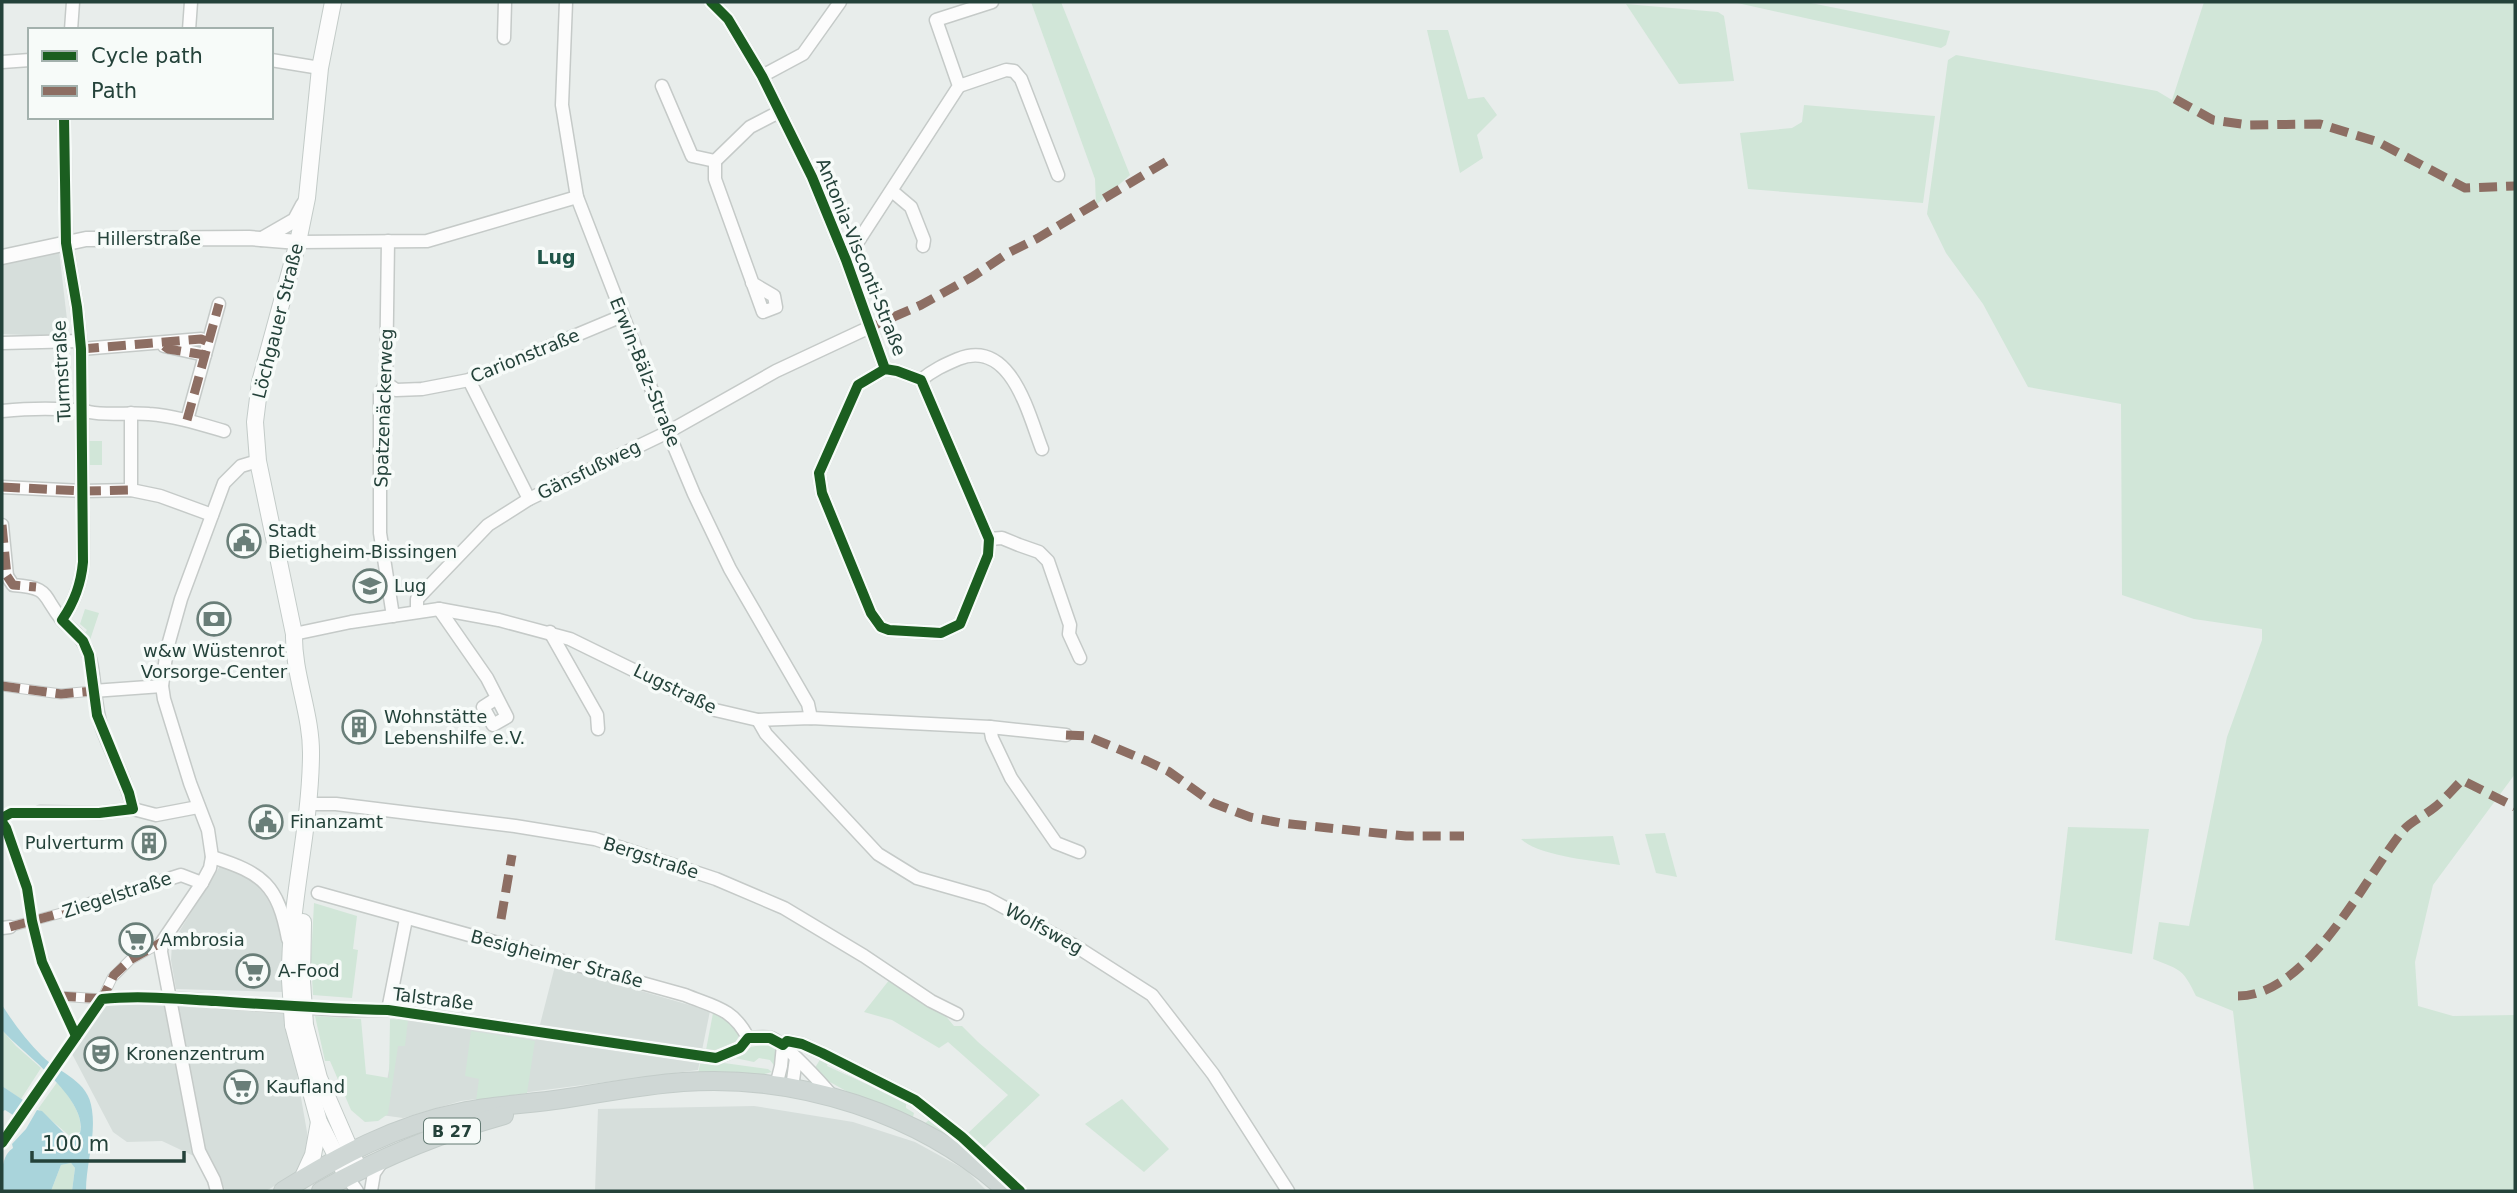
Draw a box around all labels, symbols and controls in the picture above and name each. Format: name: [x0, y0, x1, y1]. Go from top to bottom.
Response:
legend: [28, 28, 273, 119]
text: Cycle path: [91, 44, 203, 68]
text: Path: [91, 79, 137, 103]
street label: Antonia-Visconti-Straße: [812, 155, 911, 359]
street label: Hillerstraße: [97, 228, 201, 249]
street label: Löchgauer Straße: [248, 241, 307, 401]
district label: Lug: [536, 246, 576, 268]
street label: Erwin-Bälz-Straße: [606, 294, 685, 450]
street label: Turmstraße: [48, 320, 75, 423]
street label: Carionstraße: [467, 324, 582, 387]
street label: Spatzenäckerweg: [370, 328, 397, 488]
street label: Gänsfußweg: [534, 436, 644, 504]
place label: Stadt Bietigheim-Bissingen: [268, 520, 457, 562]
public building icon: Stadt Bietigheim-Bissingen: [225, 522, 263, 560]
school or university icon: Lug: [351, 567, 389, 605]
place label: Lug: [394, 575, 427, 596]
bank icon: w&w Wüstenrot Vorsorge-Center: [195, 600, 233, 638]
place label: w&w Wüstenrot Vorsorge-Center: [141, 640, 288, 682]
street label: Lugstraße: [630, 659, 720, 718]
place label: Wohnstätte Lebenshilfe e.V.: [384, 706, 525, 748]
building icon: Wohnstätte Lebenshilfe e.V.: [340, 708, 378, 746]
public building icon: Finanzamt: [247, 803, 285, 841]
place label: Finanzamt: [290, 811, 383, 832]
building icon: Pulverturm: [130, 824, 168, 862]
place label: Pulverturm: [25, 832, 124, 853]
street label: Bergstraße: [601, 832, 702, 883]
street label: Ziegelstraße: [60, 867, 174, 922]
street label: Wolfsweg: [1002, 899, 1087, 959]
supermarket icon: Ambrosia: [117, 921, 155, 959]
street label: Besigheimer Straße: [469, 925, 646, 992]
place label: Ambrosia: [160, 929, 245, 950]
supermarket icon: A-Food: [234, 952, 272, 990]
place label: A-Food: [278, 960, 340, 981]
street label: Talstraße: [390, 983, 475, 1014]
theatre icon: Kronenzentrum: [82, 1035, 120, 1073]
place label: Kronenzentrum: [126, 1043, 265, 1064]
supermarket icon: Kaufland: [222, 1068, 260, 1106]
place label: Kaufland: [266, 1076, 345, 1097]
road number: B 27: [424, 1119, 480, 1144]
scale bar: [32, 1120, 184, 1164]
text: 100 m: [42, 1132, 109, 1156]

